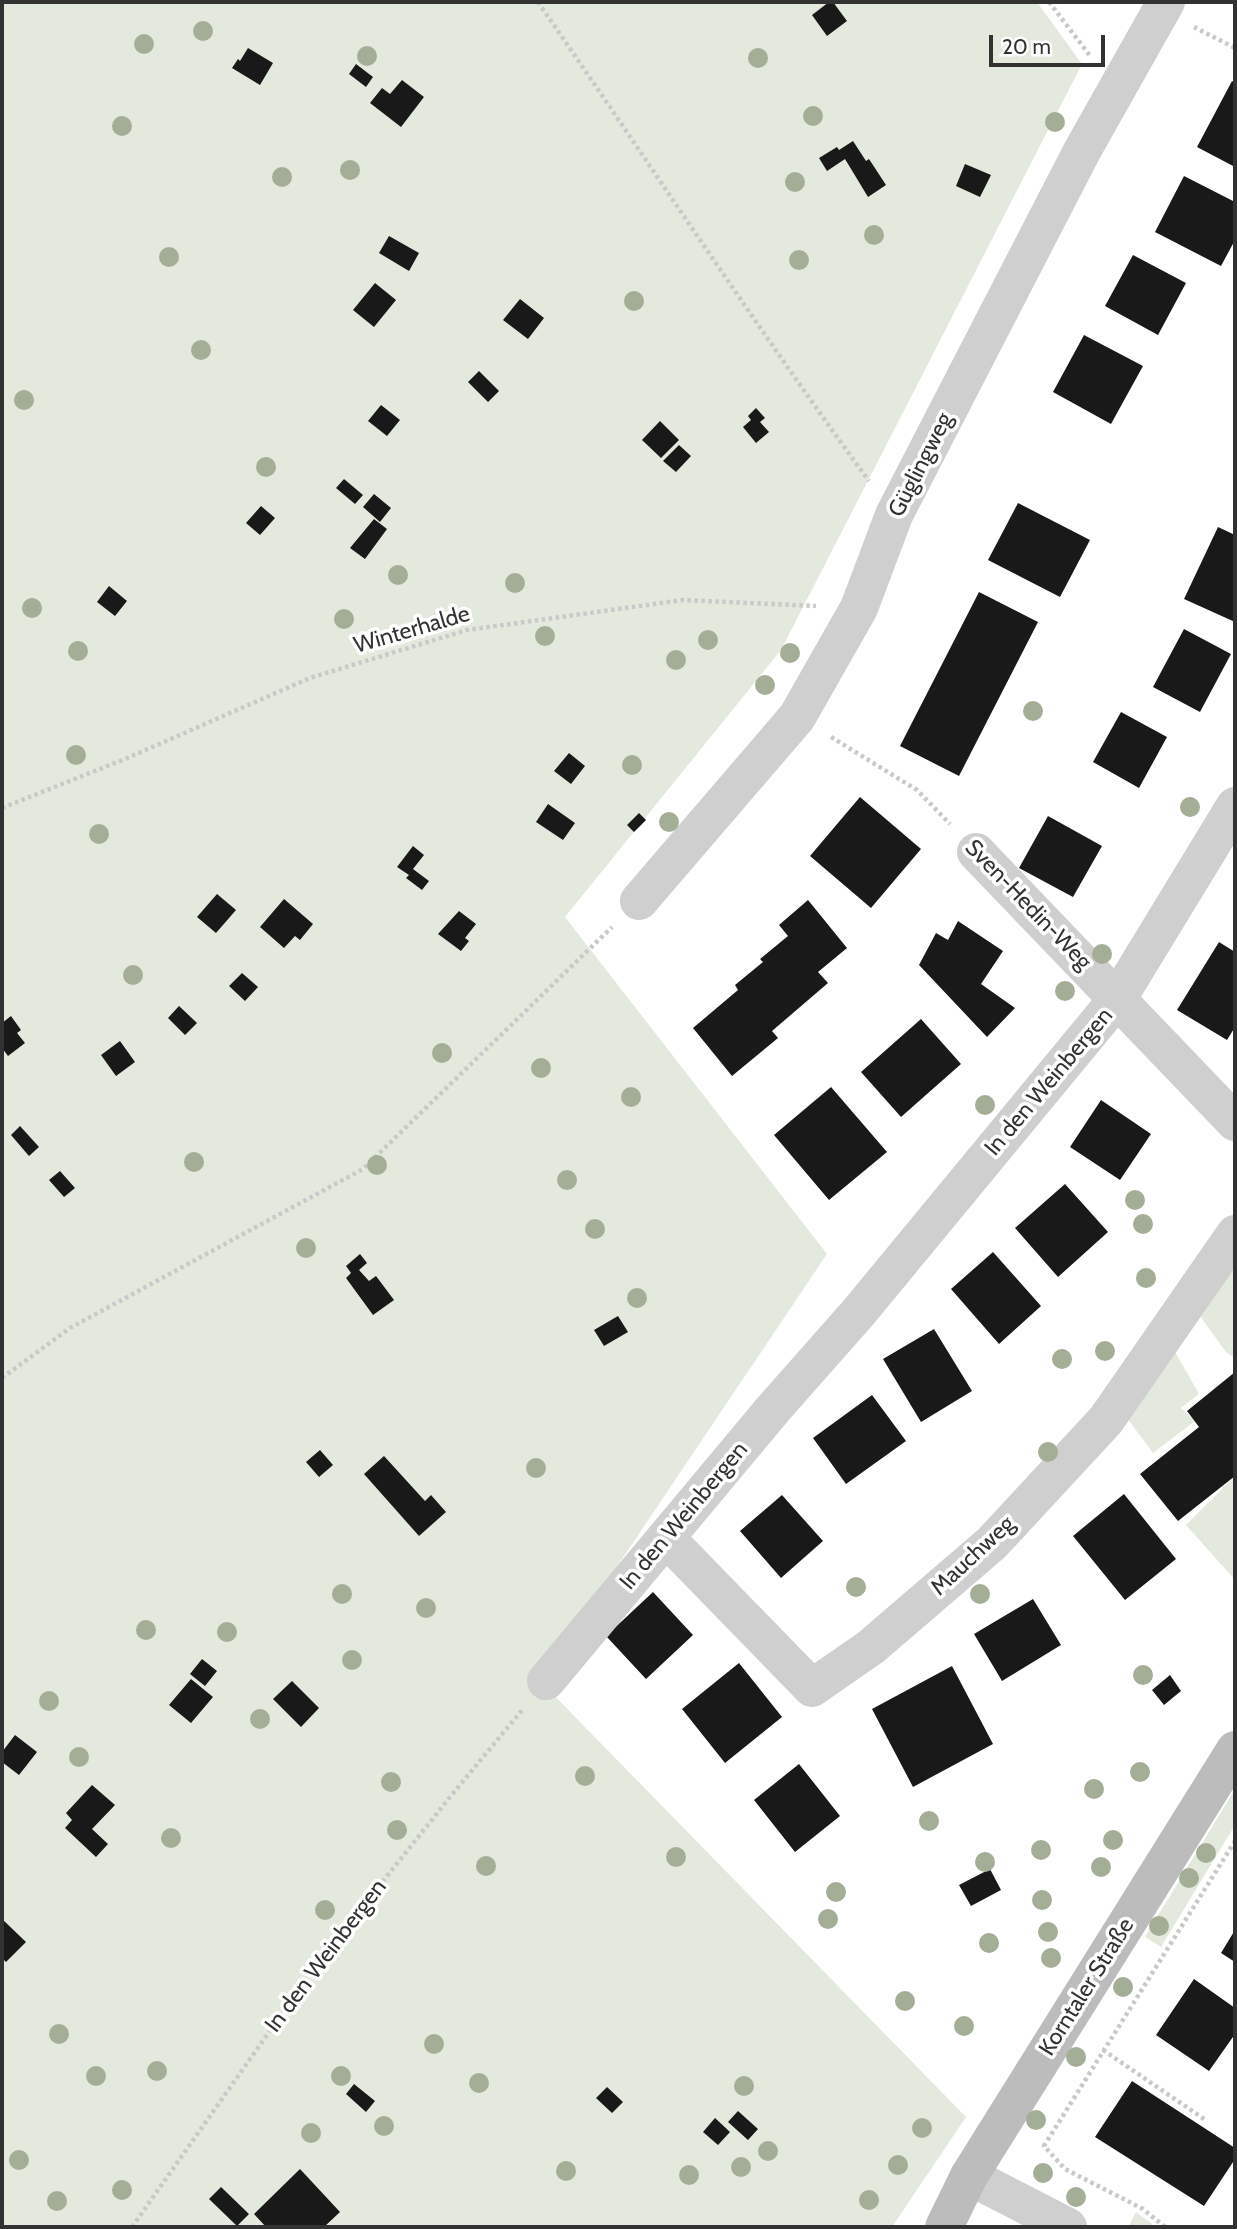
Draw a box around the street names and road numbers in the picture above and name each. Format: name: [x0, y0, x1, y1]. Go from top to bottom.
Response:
street label: Güglingweg: [883, 408, 959, 522]
street label: Winterhalde: [351, 600, 473, 660]
street label: Sven-Hedin-Weg: [959, 834, 1097, 976]
street label: In den Weinbergen: [979, 1003, 1119, 1161]
street label: In den Weinbergen: [614, 1437, 754, 1595]
street label: Mauchweg: [926, 1510, 1020, 1602]
street label: In den Weinbergen: [259, 1874, 393, 2038]
street label: Korntaler Straße: [1034, 1913, 1140, 2061]

